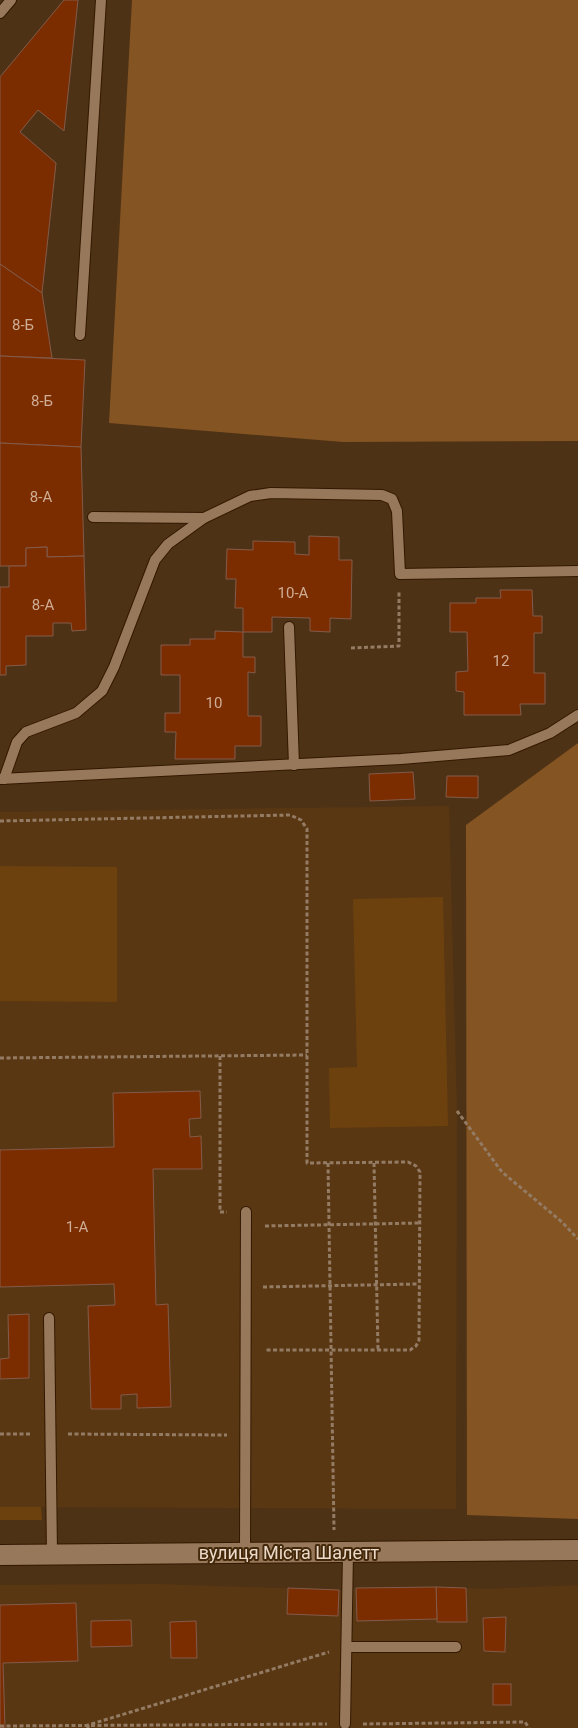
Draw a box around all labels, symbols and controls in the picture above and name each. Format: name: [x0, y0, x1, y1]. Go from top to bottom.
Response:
house number: 8-Б: [12, 316, 34, 334]
house number: 8-Б: [31, 392, 53, 410]
house number: 8-А: [30, 488, 52, 506]
house number: 10-А: [278, 584, 309, 602]
house number: 8-А: [32, 596, 54, 614]
house number: 12: [493, 652, 509, 670]
house number: 10: [206, 694, 222, 712]
house number: 1-А: [66, 1218, 88, 1236]
street label: вулиця Міста Шалетт: [199, 1542, 380, 1563]

